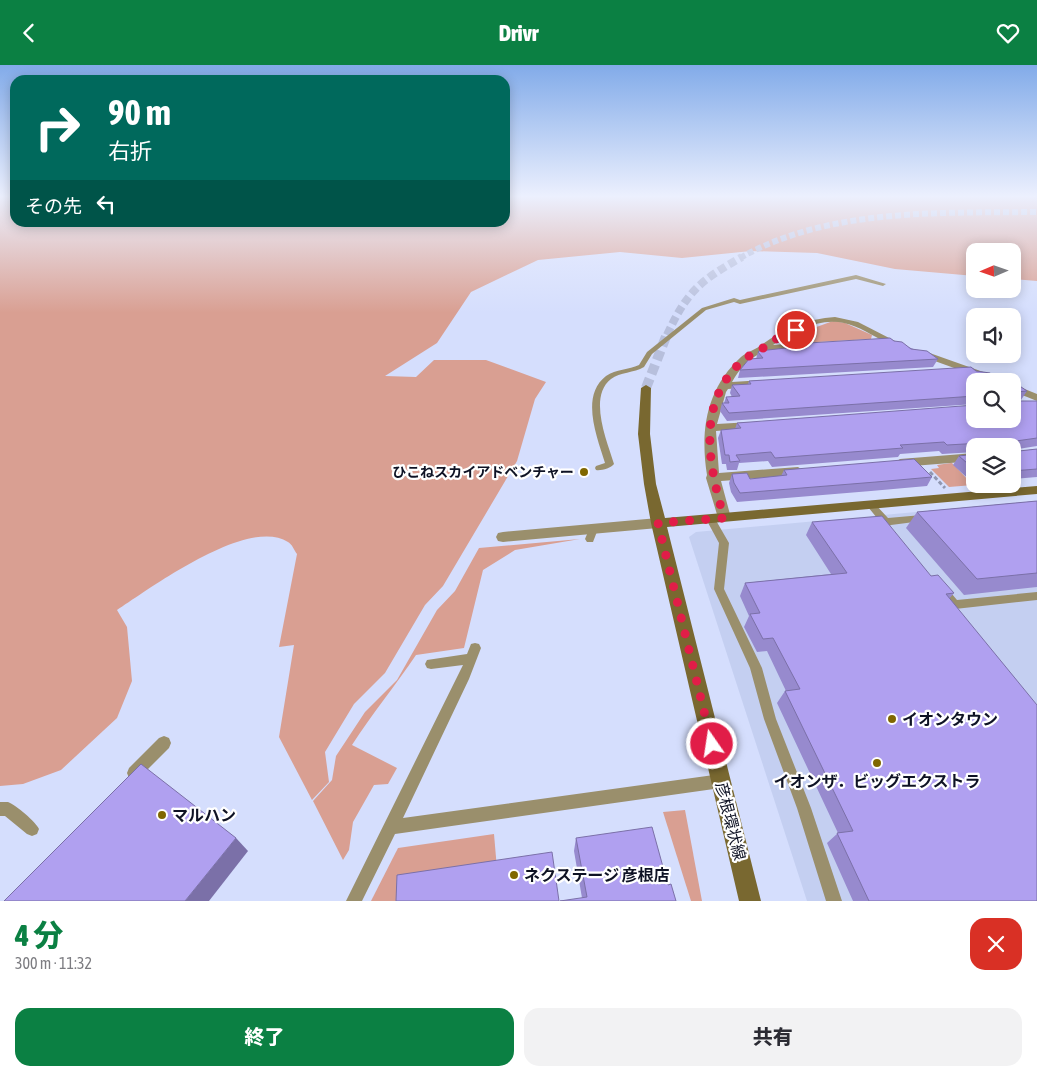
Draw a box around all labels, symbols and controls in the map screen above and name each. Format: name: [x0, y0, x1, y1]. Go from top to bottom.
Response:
icon: back: [15, 19, 43, 47]
icon: heart: [994, 19, 1022, 47]
text: Drivr: [499, 20, 538, 46]
text: 90 m: [108, 92, 171, 132]
icon: right: [25, 95, 90, 160]
text: 右折: [108, 138, 152, 164]
icon: left: [92, 190, 120, 218]
text: その先: [25, 195, 82, 217]
north arrow: [966, 243, 1021, 297]
map controls: [966, 243, 1021, 493]
button: sound: [966, 308, 1021, 363]
pin: [775, 309, 817, 351]
icon: arrive: [782, 316, 810, 344]
button: search: [966, 373, 1021, 428]
button: layers: [966, 438, 1021, 493]
place label: ひこねスカイアドベンチャー: [392, 464, 574, 480]
marker: ひこねスカイアドベンチャー: [578, 466, 590, 478]
place label: イオンタウン: [902, 710, 998, 728]
marker: イオンタウン: [886, 713, 898, 725]
position arrow: [685, 717, 737, 769]
marker: イオンザ．ビッグエクストラ: [871, 757, 883, 769]
place label: イオンザ．ビッグエクストラ: [774, 772, 980, 790]
street label: 彦根環状線: [713, 780, 749, 862]
place label: マルハン: [172, 806, 236, 824]
marker: マルハン: [156, 809, 168, 821]
place label: ネクステージ 彦根店: [524, 866, 669, 884]
marker: ネクステージ 彦根店: [508, 869, 520, 881]
text: 4 分: [15, 918, 63, 952]
button: close: [970, 918, 1022, 970]
text: 300 m · 11:32: [15, 954, 92, 972]
button: 終了: [15, 1008, 514, 1066]
button: 共有: [524, 1008, 1022, 1066]

